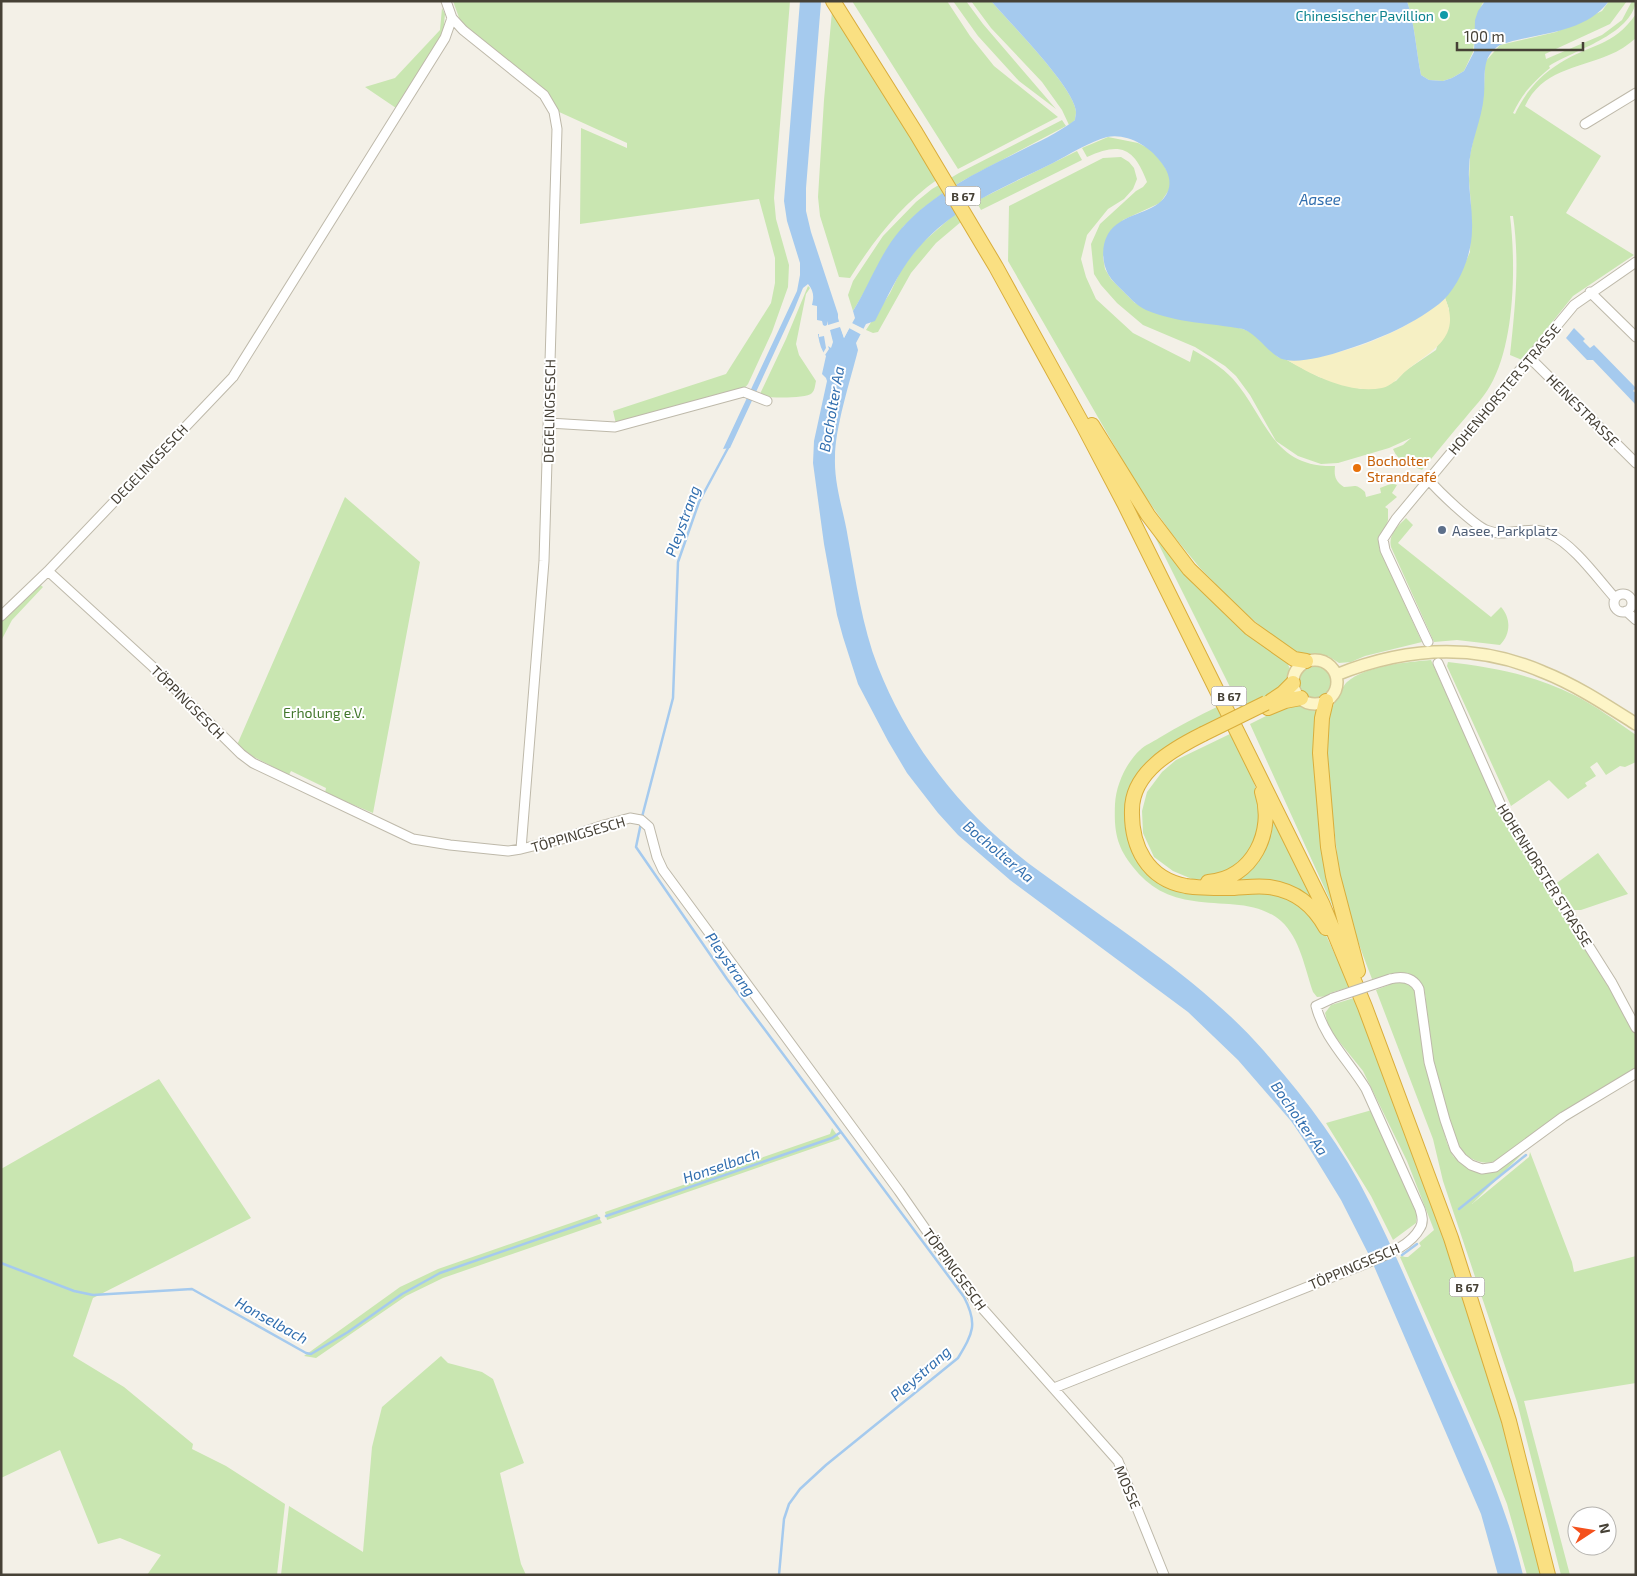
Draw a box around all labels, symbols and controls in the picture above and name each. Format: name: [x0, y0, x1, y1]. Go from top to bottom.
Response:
place label: Chinesischer Pavillion: [1295, 7, 1434, 24]
marker: Chinesischer Pavillion: [1438, 9, 1450, 21]
scale bar: [1457, 20, 1583, 52]
text: 100 m: [1464, 27, 1505, 45]
road number: B 67: [946, 187, 980, 206]
water label: Aasee: [1298, 190, 1341, 208]
street label: HOHENHORSTER STRASSE: [1444, 320, 1564, 458]
street label: DEGELINGSESCH: [540, 359, 558, 463]
water label: Bocholter Aa: [815, 365, 847, 453]
street label: HEINESTRASSE: [1543, 370, 1623, 450]
street label: DEGELINGSESCH: [107, 421, 191, 507]
place label: Bocholter Strandcafé: [1367, 452, 1437, 485]
marker: Bocholter Strandcafé: [1351, 462, 1363, 474]
water label: Pleystrang: [661, 483, 704, 559]
place label: Aasee, Parkplatz: [1452, 522, 1558, 539]
marker: Aasee, Parkplatz: [1436, 524, 1448, 536]
street label: TÖPPINGSESCH: [148, 662, 228, 742]
road number: B 67: [1212, 686, 1246, 706]
park label: Erholung e.V.: [283, 704, 365, 721]
street label: HOHENHORSTER STRASSE: [1494, 800, 1596, 950]
street label: TÖPPINGSESCH: [529, 812, 627, 856]
water label: Bocholter Aa: [960, 816, 1038, 886]
water label: Pleystrang: [701, 928, 760, 1000]
water label: Bocholter Aa: [1268, 1077, 1332, 1159]
water label: Honselbach: [680, 1143, 762, 1187]
street label: TÖPPINGSESCH: [920, 1225, 990, 1313]
street label: TÖPPINGSESCH: [1306, 1239, 1402, 1293]
road number: B 67: [1450, 1277, 1484, 1296]
water label: Honselbach: [233, 1293, 311, 1347]
water label: Pleystrang: [886, 1342, 955, 1405]
street label: MOSSE: [1111, 1463, 1145, 1511]
north arrow: [1567, 1506, 1617, 1556]
text: N: [1596, 1521, 1615, 1535]

